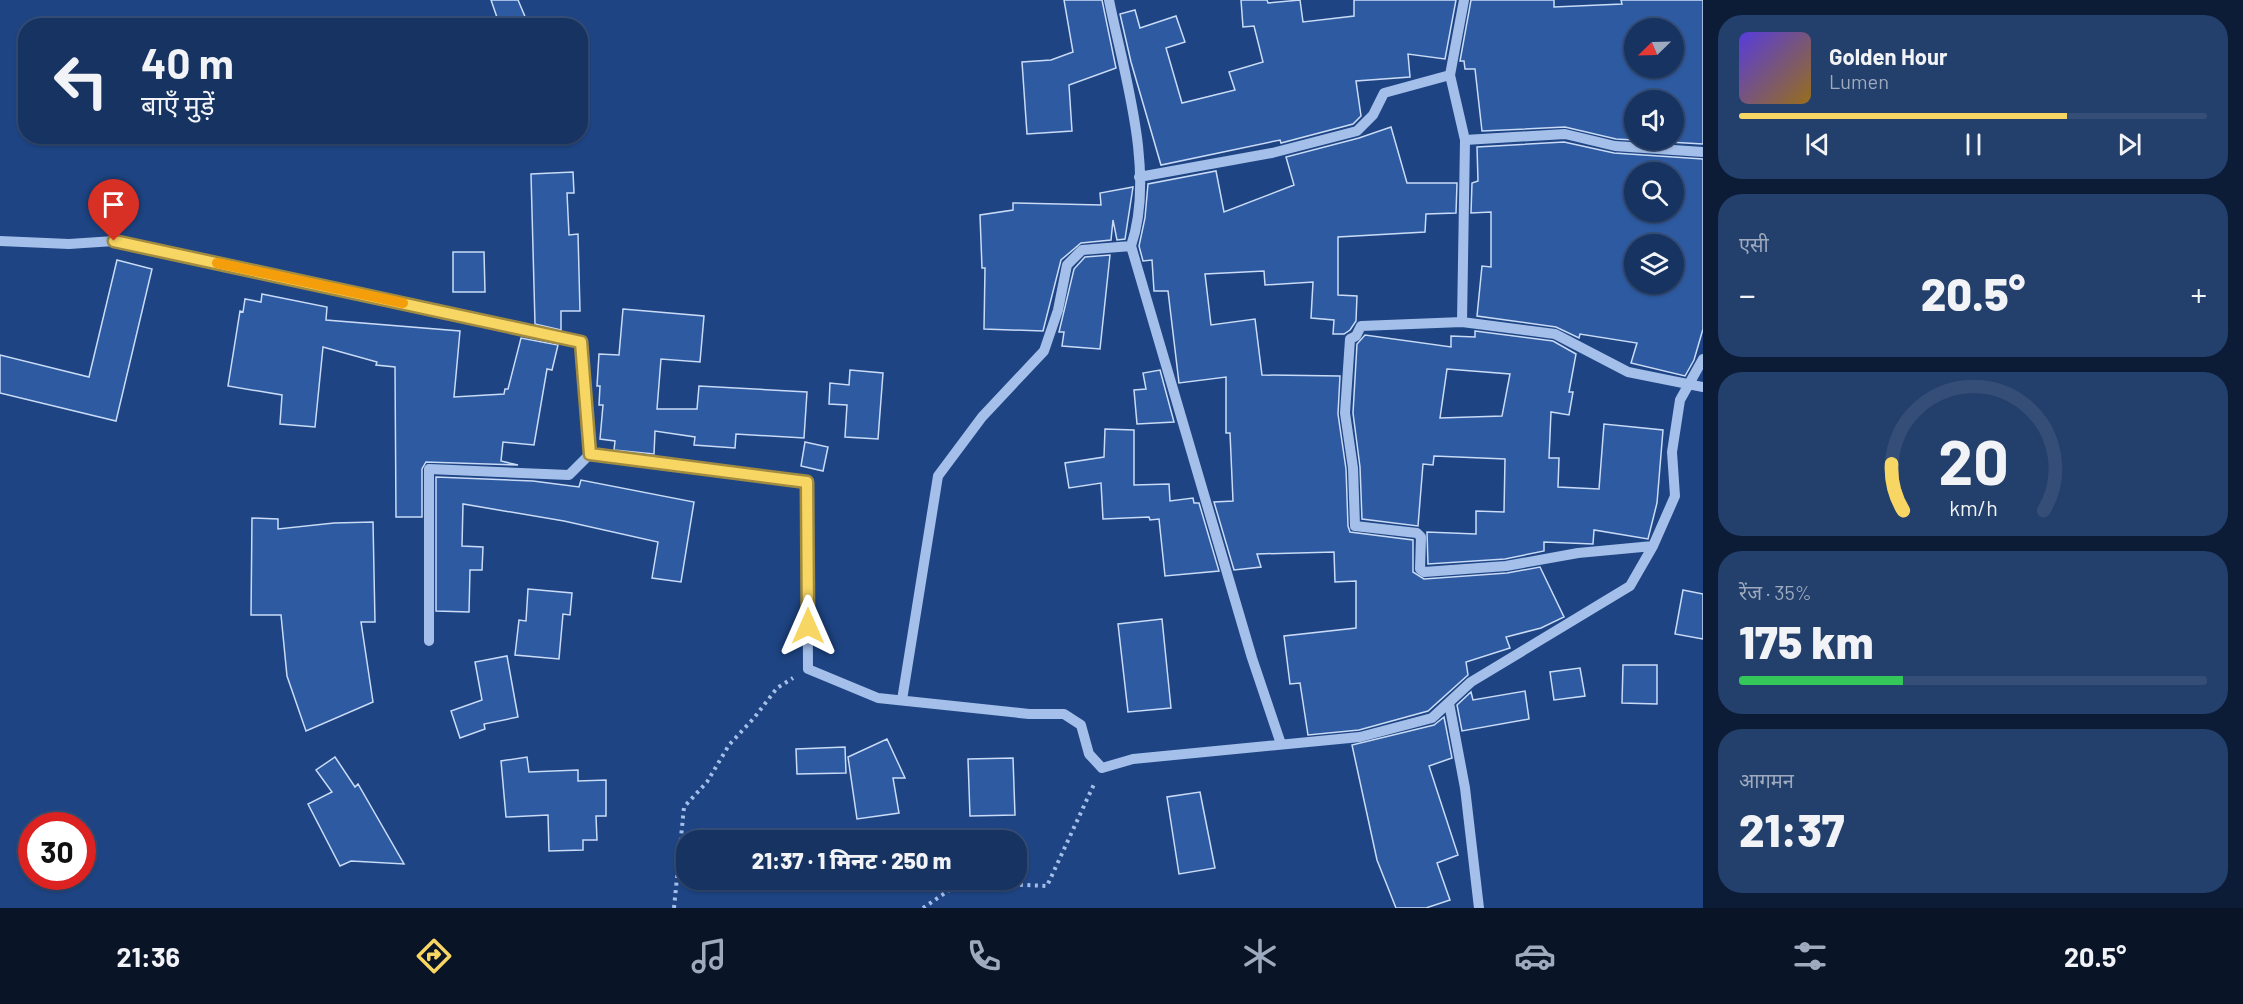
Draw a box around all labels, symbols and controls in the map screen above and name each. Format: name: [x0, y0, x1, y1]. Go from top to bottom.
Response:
north arrow: [1624, 18, 1684, 78]
map controls: [1624, 18, 1684, 294]
text: 40 m: [141, 37, 234, 87]
icon: left: [42, 42, 120, 120]
text: Golden Hour: [1829, 43, 1947, 69]
text: Lumen: [1829, 69, 1889, 93]
text: बाएँ मुड़ें: [141, 88, 214, 120]
button: sound: [1624, 90, 1684, 150]
icon: previous: [1801, 128, 1834, 161]
icon: pause: [1957, 128, 1990, 161]
icon: next: [2113, 128, 2146, 161]
button: search: [1624, 162, 1684, 222]
pin: [88, 179, 139, 241]
icon: arrive: [97, 188, 130, 221]
text: एसी: [1739, 232, 1769, 256]
button: layers: [1624, 234, 1684, 294]
text: 20.5°: [1921, 266, 2025, 320]
text: −: [1739, 274, 1756, 314]
text: +: [2191, 274, 2207, 314]
text: 20: [1938, 423, 2008, 497]
text: km/h: [1949, 495, 1997, 520]
text: रेंज · 35%: [1739, 580, 1812, 604]
position arrow: [776, 594, 840, 658]
text: 175 km: [1739, 614, 1874, 668]
text: आगमन: [1739, 768, 1794, 792]
text: 21:37: [1739, 802, 1845, 856]
speed limit sign: 30: [18, 812, 96, 890]
text: 21:37 · 1 मिनट · 250 m: [752, 847, 951, 873]
icon: directions: [413, 935, 455, 977]
icon: music: [688, 935, 730, 977]
icon: phone: [963, 935, 1005, 977]
icon: climate: [1239, 935, 1281, 977]
icon: car: [1514, 935, 1556, 977]
icon: filters: [1789, 935, 1831, 977]
text: 21:36: [117, 940, 180, 972]
text: 20.5°: [2064, 940, 2126, 972]

